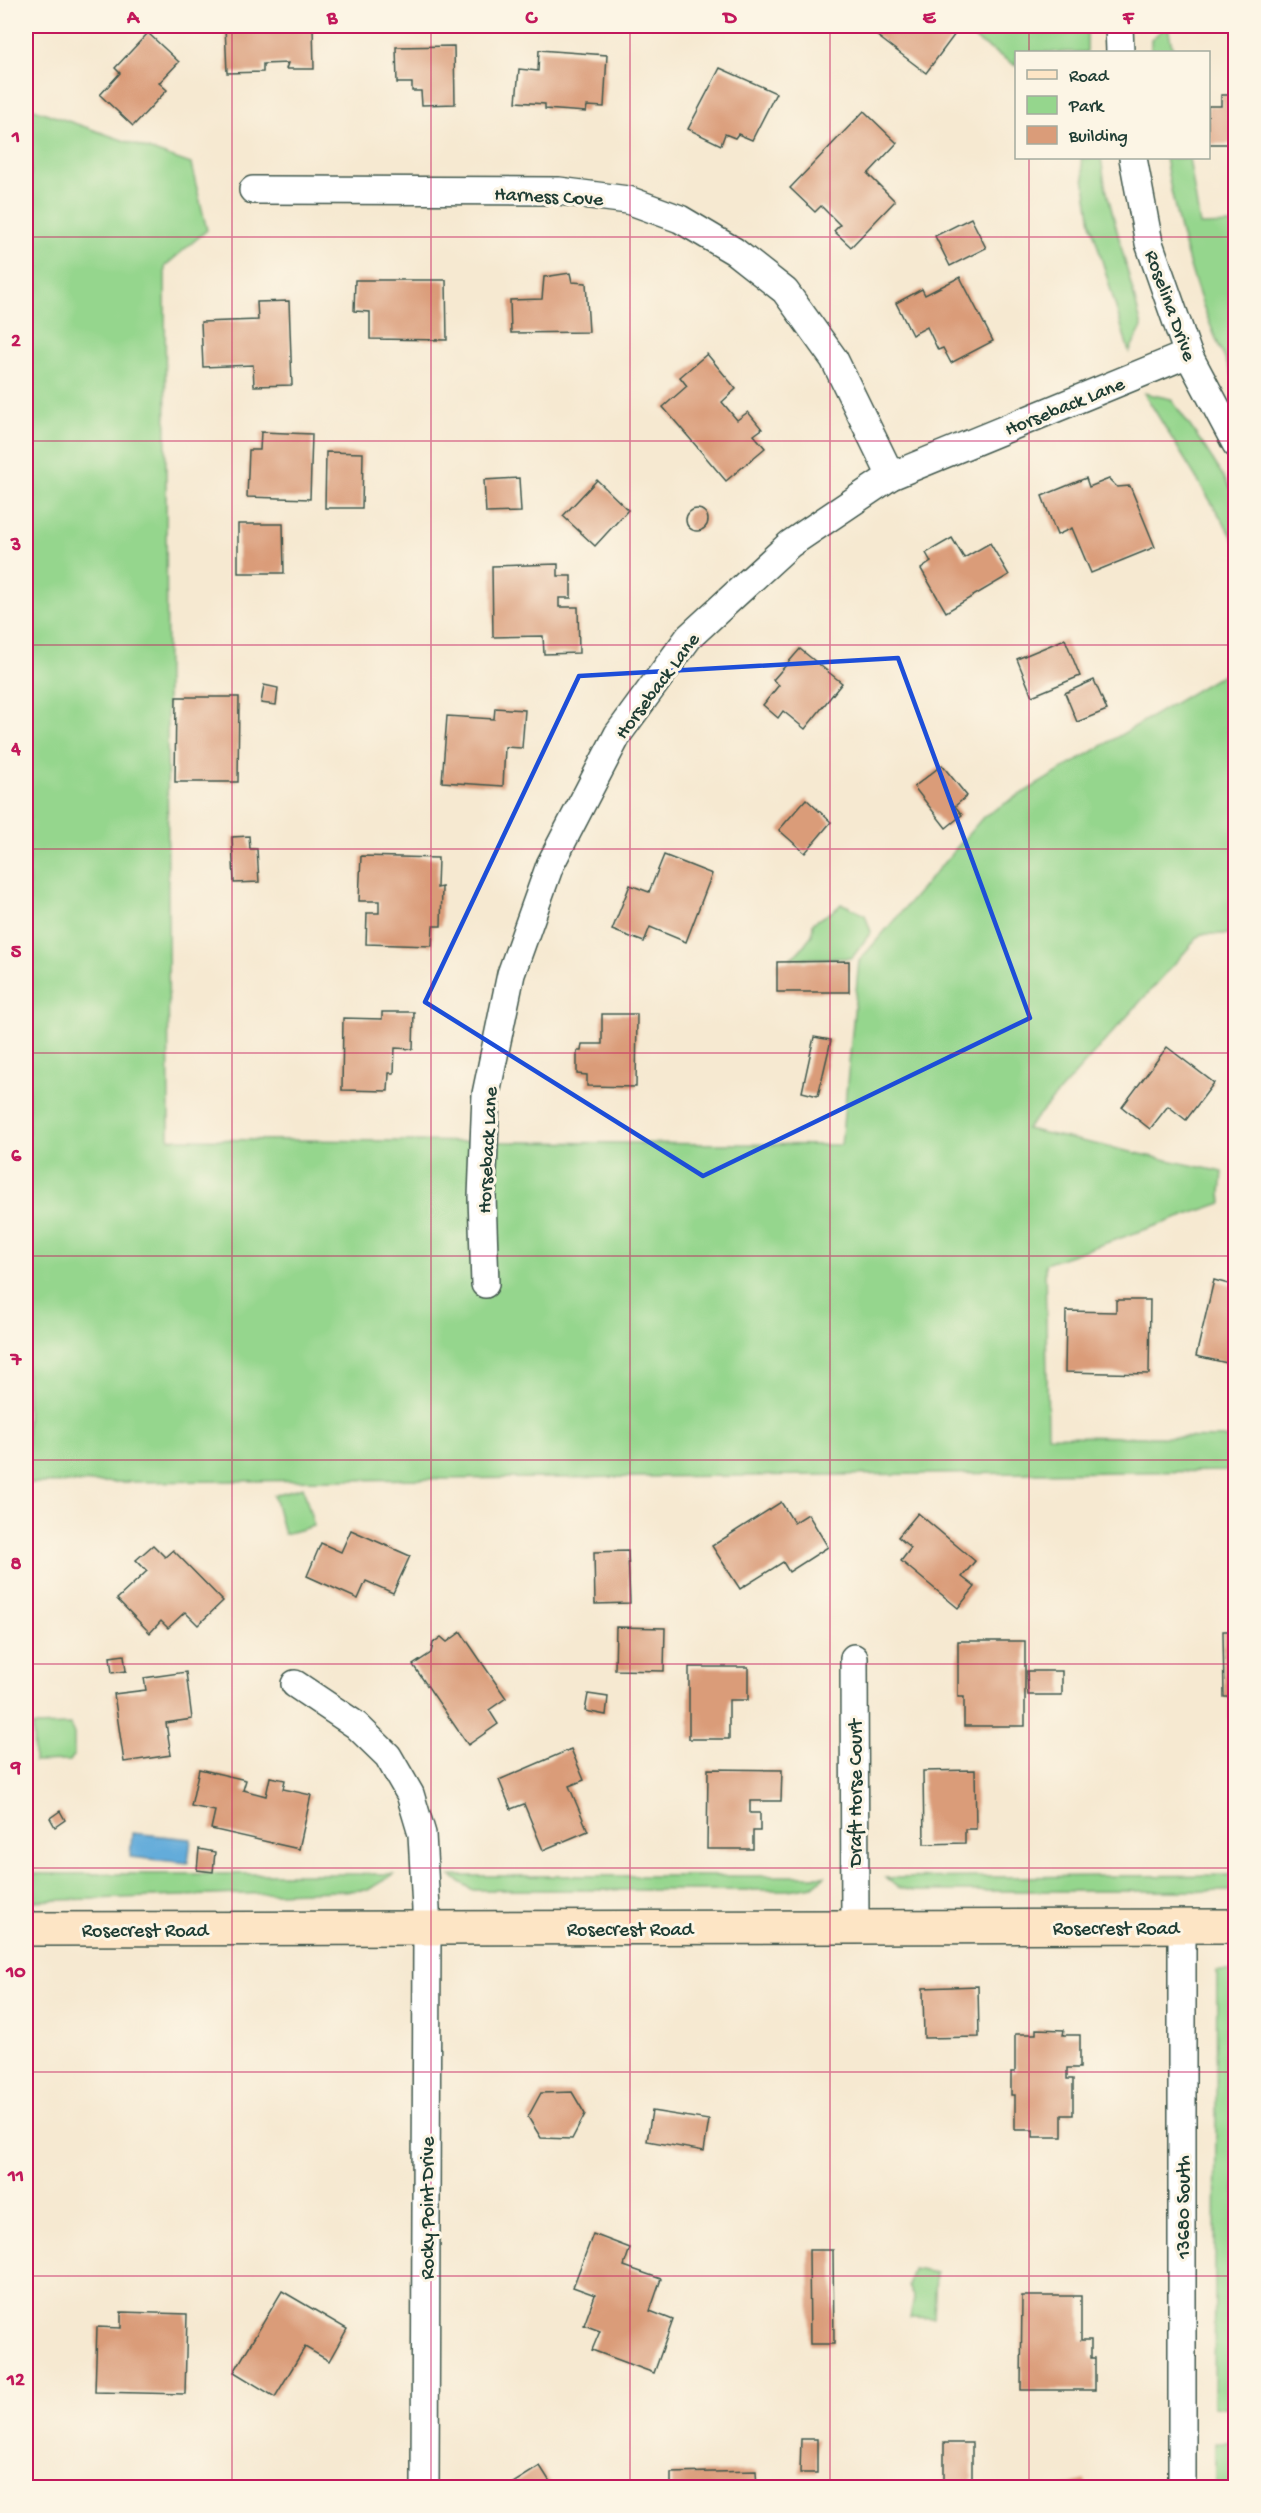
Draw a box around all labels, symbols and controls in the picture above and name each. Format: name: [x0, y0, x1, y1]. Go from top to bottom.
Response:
text: A: [126, 8, 141, 31]
text: B: [326, 8, 338, 31]
text: C: [525, 8, 539, 31]
text: D: [721, 8, 737, 31]
text: E: [923, 8, 937, 31]
text: F: [1122, 8, 1135, 31]
legend: [1015, 51, 1210, 159]
text: Road: [1069, 67, 1110, 88]
text: Park: [1068, 97, 1105, 118]
text: 1: [11, 127, 20, 150]
text: Building: [1068, 127, 1128, 148]
street label: Harness Cove: [494, 184, 605, 213]
street label: Roselina Drive: [1138, 248, 1200, 365]
text: 2: [11, 331, 21, 354]
street label: Horseback Lane: [1002, 374, 1129, 443]
text: 3: [10, 535, 21, 558]
street label: Horseback Lane: [611, 629, 707, 745]
text: 4: [10, 739, 21, 762]
text: 5: [11, 942, 22, 965]
street label: Horseback Lane: [475, 1086, 504, 1214]
text: 6: [11, 1146, 22, 1169]
text: 7: [10, 1350, 23, 1373]
text: 8: [11, 1554, 22, 1577]
street label: Draft Horse Court: [846, 1717, 869, 1869]
text: 9: [10, 1758, 21, 1781]
street label: Rosecrest Road: [1053, 1919, 1182, 1942]
street label: Rosecrest Road: [567, 1920, 696, 1943]
street label: Rosecrest Road: [82, 1921, 211, 1944]
text: 10: [5, 1962, 26, 1985]
street label: Rocky Point Drive: [418, 2136, 441, 2279]
street label: 13680 South: [1174, 2155, 1197, 2260]
text: 11: [7, 2166, 24, 2189]
text: 12: [6, 2370, 25, 2393]

